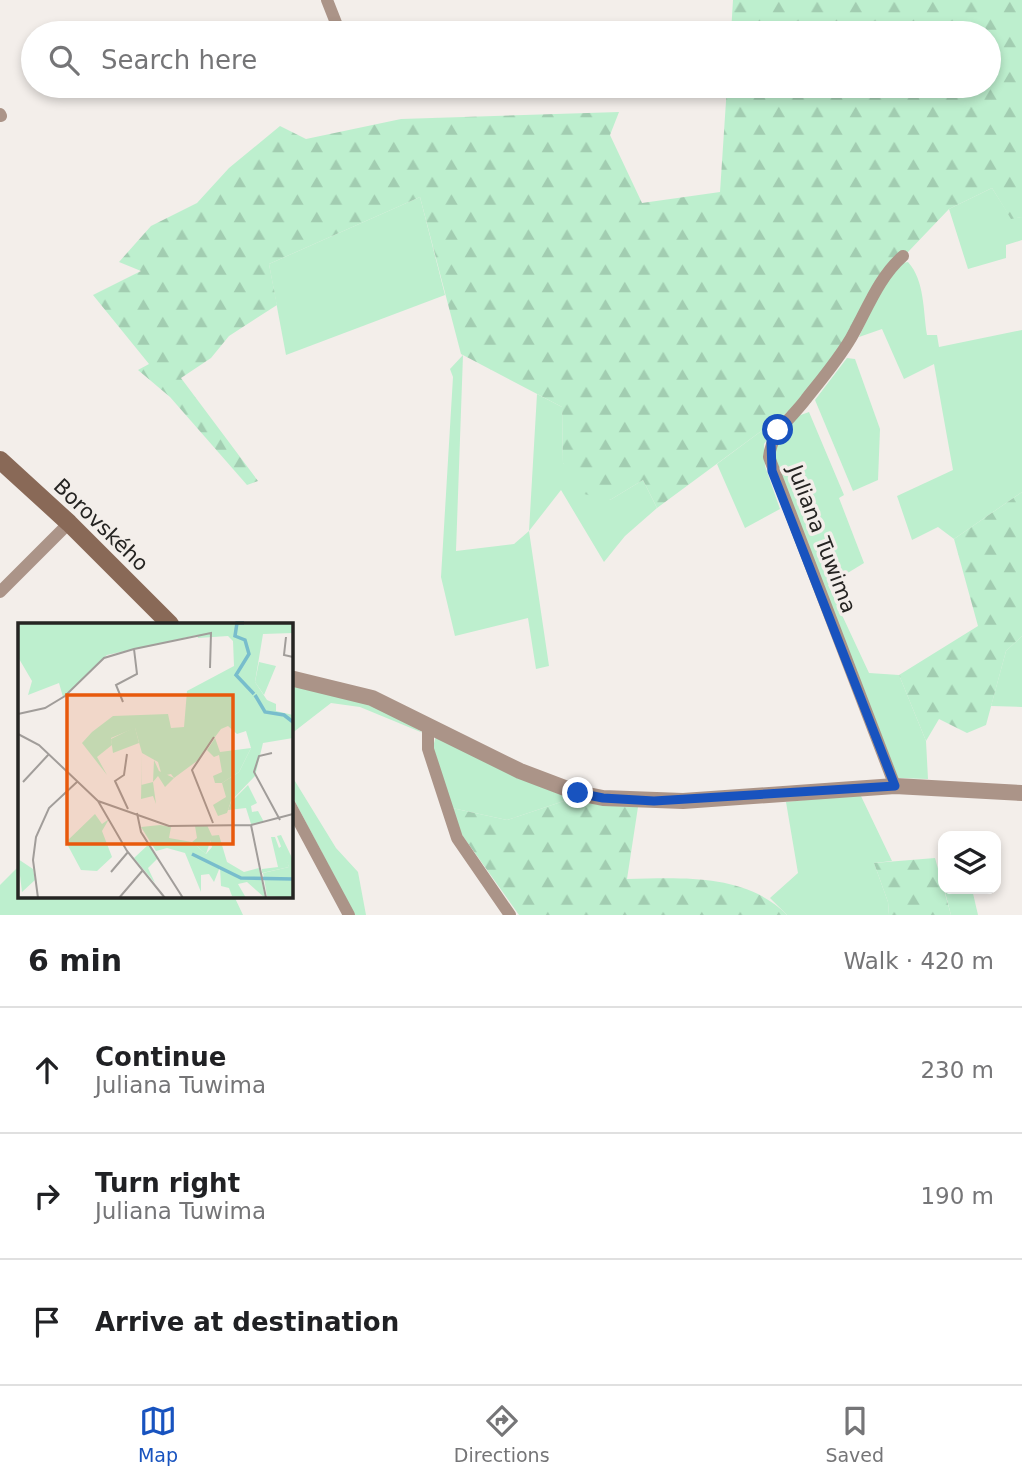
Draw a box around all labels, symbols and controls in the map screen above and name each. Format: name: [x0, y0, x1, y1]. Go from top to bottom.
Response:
search box: [21, 21, 1001, 98]
icon: search: [45, 41, 83, 79]
text: Search here: [101, 45, 257, 75]
route start: [762, 414, 793, 445]
street label: Juliana Tuwima: [782, 460, 861, 616]
street label: Borovského: [49, 474, 153, 576]
inset map: [18, 623, 292, 898]
route end: [562, 777, 593, 808]
map controls: [938, 831, 1001, 894]
button: layers: [938, 831, 1001, 894]
text: 6 min: [28, 943, 122, 978]
text: Walk · 420 m: [843, 948, 994, 974]
text: Continue: [95, 1042, 226, 1072]
icon: ahead: [28, 1051, 66, 1089]
text: 230 m: [920, 1057, 994, 1083]
text: Juliana Tuwima: [95, 1072, 266, 1098]
text: Turn right: [95, 1168, 240, 1198]
icon: right: [28, 1177, 66, 1215]
text: 190 m: [920, 1183, 994, 1209]
text: Juliana Tuwima: [95, 1198, 266, 1224]
icon: arrive: [28, 1303, 66, 1341]
text: Arrive at destination: [95, 1307, 399, 1337]
tab: Map: [138, 1402, 178, 1466]
tab: Directions: [454, 1402, 550, 1466]
tab: Saved: [825, 1402, 884, 1466]

